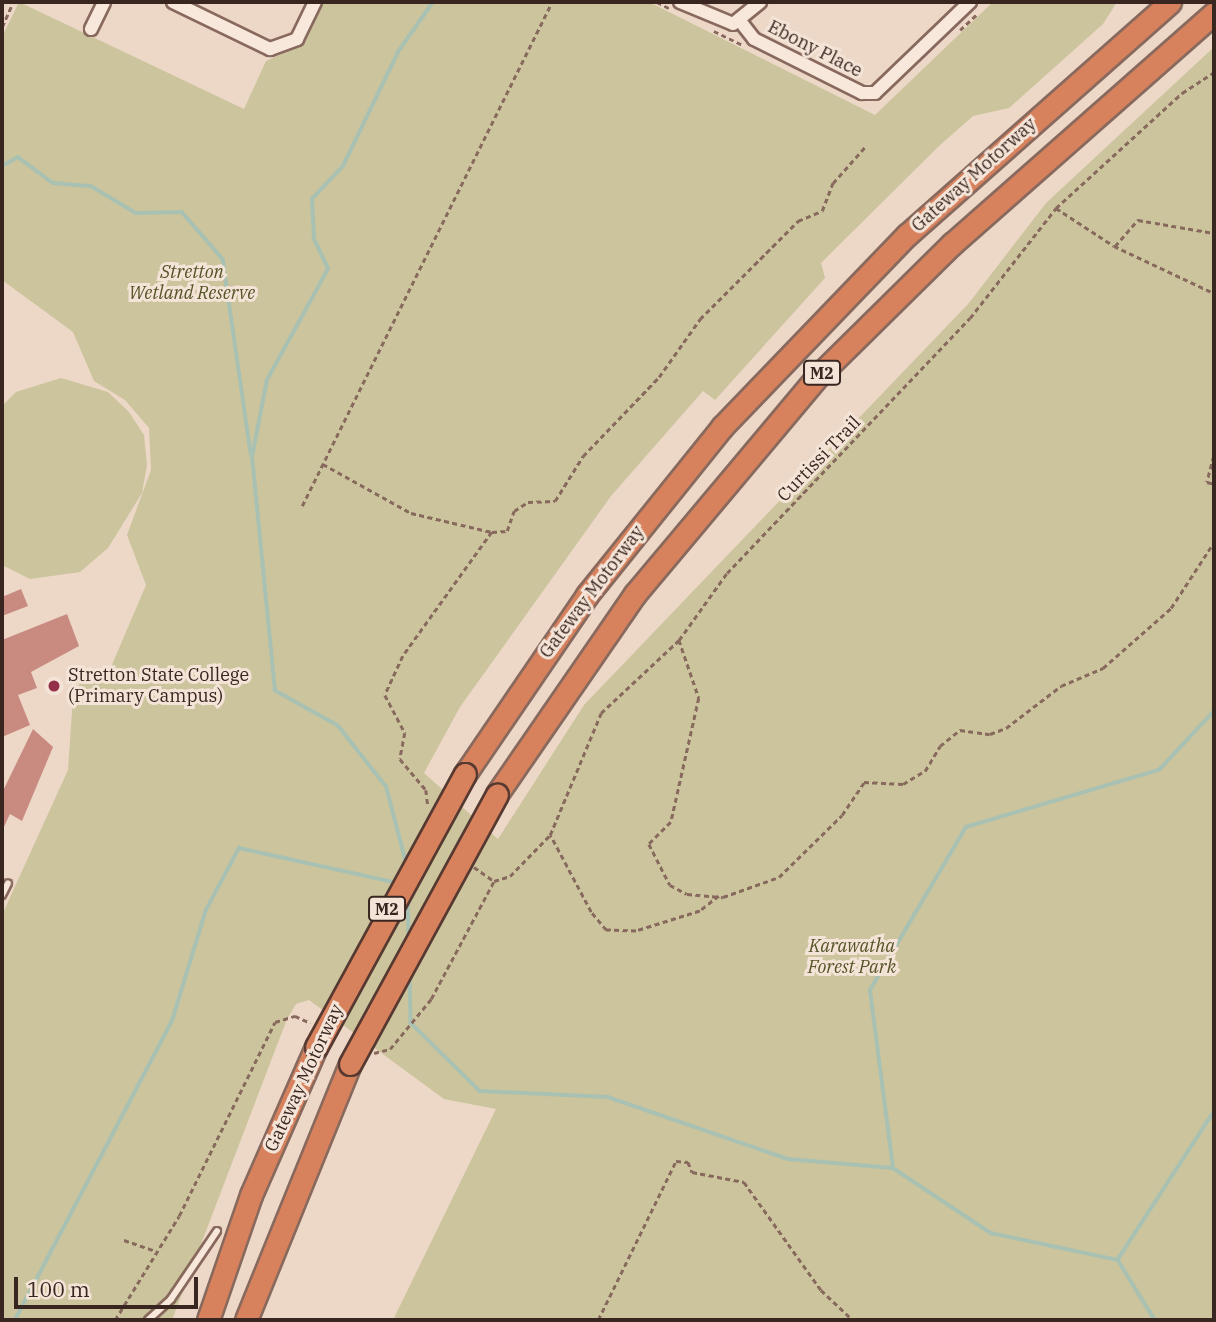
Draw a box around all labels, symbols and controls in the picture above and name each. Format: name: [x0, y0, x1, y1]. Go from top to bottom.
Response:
street label: Ebony Place: [764, 16, 866, 82]
street label: Gateway Motorway: [907, 113, 1041, 237]
park label: Stretton Wetland Reserve: [129, 262, 255, 304]
road number: M2: [803, 360, 841, 386]
street label: Curtissi Trail: [773, 412, 865, 506]
street label: Gateway Motorway: [535, 522, 649, 662]
place label: Stretton State College (Primary Campus): [68, 665, 249, 708]
marker: Stretton State College (Primary Campus): [46, 678, 62, 694]
road number: M2: [368, 897, 406, 922]
park label: Karawatha Forest Park: [808, 936, 896, 978]
street label: Gateway Motorway: [260, 1001, 348, 1155]
scale bar: [18, 1262, 201, 1306]
text: 100 m: [27, 1275, 90, 1303]

